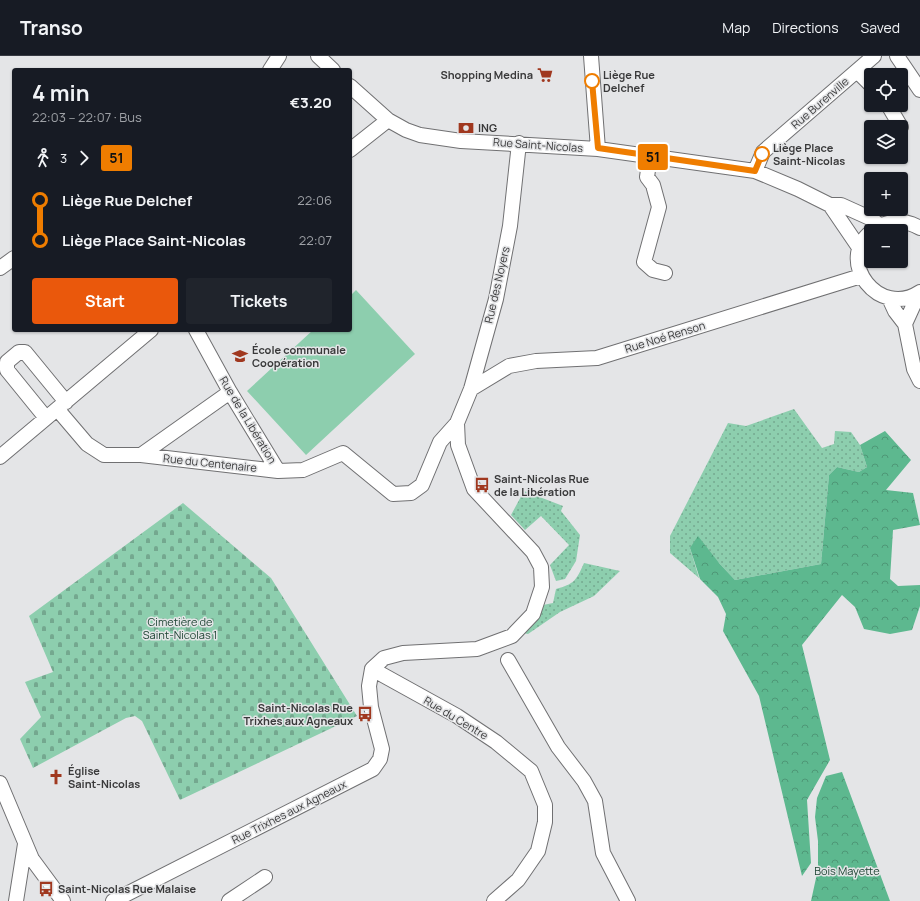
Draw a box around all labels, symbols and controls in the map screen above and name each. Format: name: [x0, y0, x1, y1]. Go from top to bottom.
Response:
text: Transo: [20, 15, 83, 41]
text: Map: [722, 18, 750, 37]
text: Directions: [772, 18, 839, 37]
text: Saved: [861, 18, 900, 37]
supermarket icon: Shopping Medina: [536, 66, 554, 84]
place label: Shopping Medina: [440, 67, 533, 82]
place label: Liège Rue Delchef: [603, 67, 655, 95]
map controls: [864, 68, 908, 268]
button: locate: [864, 68, 908, 112]
marker: Liège Rue Delchef: [584, 73, 600, 89]
street label: Rue Burenville: [788, 73, 852, 132]
text: 4 min: [32, 78, 90, 108]
text: €3.20: [290, 92, 332, 113]
text: 22:03 – 22:07 · Bus: [32, 108, 142, 126]
bank icon: ING: [457, 119, 475, 137]
place label: ING: [478, 120, 497, 135]
button: layers: [864, 120, 908, 164]
street label: Rue Saint-Nicolas: [493, 134, 584, 155]
place label: Liège Place Saint-Nicolas: [773, 140, 845, 168]
line badge: 51: [635, 144, 671, 170]
marker: Liège Place Saint-Nicolas: [754, 146, 770, 162]
icon: walk: [32, 147, 54, 169]
icon: forward: [73, 147, 95, 169]
text: 51: [646, 147, 660, 166]
text: 51: [109, 148, 124, 167]
text: 3: [60, 149, 67, 167]
button: +: [864, 172, 908, 216]
text: Liège Rue Delchef: [62, 190, 192, 211]
text: 22:06: [297, 191, 332, 209]
button: −: [864, 224, 908, 268]
text: Liège Place Saint-Nicolas: [62, 230, 246, 251]
text: 22:07: [299, 231, 332, 249]
street label: Rue des Noyers: [480, 245, 513, 325]
button: Start: [32, 278, 178, 324]
button: Tickets: [186, 278, 332, 324]
street label: Rue Noé Renson: [623, 317, 707, 356]
place label: École communale Coopération: [252, 342, 346, 370]
school or university icon: École communale Coopération: [231, 347, 249, 365]
street label: Rue de la Libération: [216, 373, 280, 466]
street label: Rue du Centenaire: [163, 450, 258, 475]
place label: Saint-Nicolas Rue de la Libération: [494, 471, 590, 499]
bus stop icon: Saint-Nicolas Rue de la Libération: [473, 476, 491, 494]
park label: Cimetière de Saint-Nicolas 1: [143, 614, 217, 642]
street label: Rue du Centre: [421, 692, 492, 743]
place label: Saint-Nicolas Rue Trixhes aux Agneaux: [243, 700, 353, 728]
bus stop icon: Saint-Nicolas Rue Trixhes aux Agneaux: [356, 705, 374, 723]
place label: Église Saint-Nicolas: [68, 763, 140, 791]
church icon: Église Saint-Nicolas: [47, 768, 65, 786]
street label: Rue Trixhes aux Agneaux: [229, 776, 349, 847]
park label: Bois Mayette: [814, 863, 880, 878]
bus stop icon: Saint-Nicolas Rue Malaise: [37, 880, 55, 898]
place label: Saint-Nicolas Rue Malaise: [58, 881, 197, 896]

